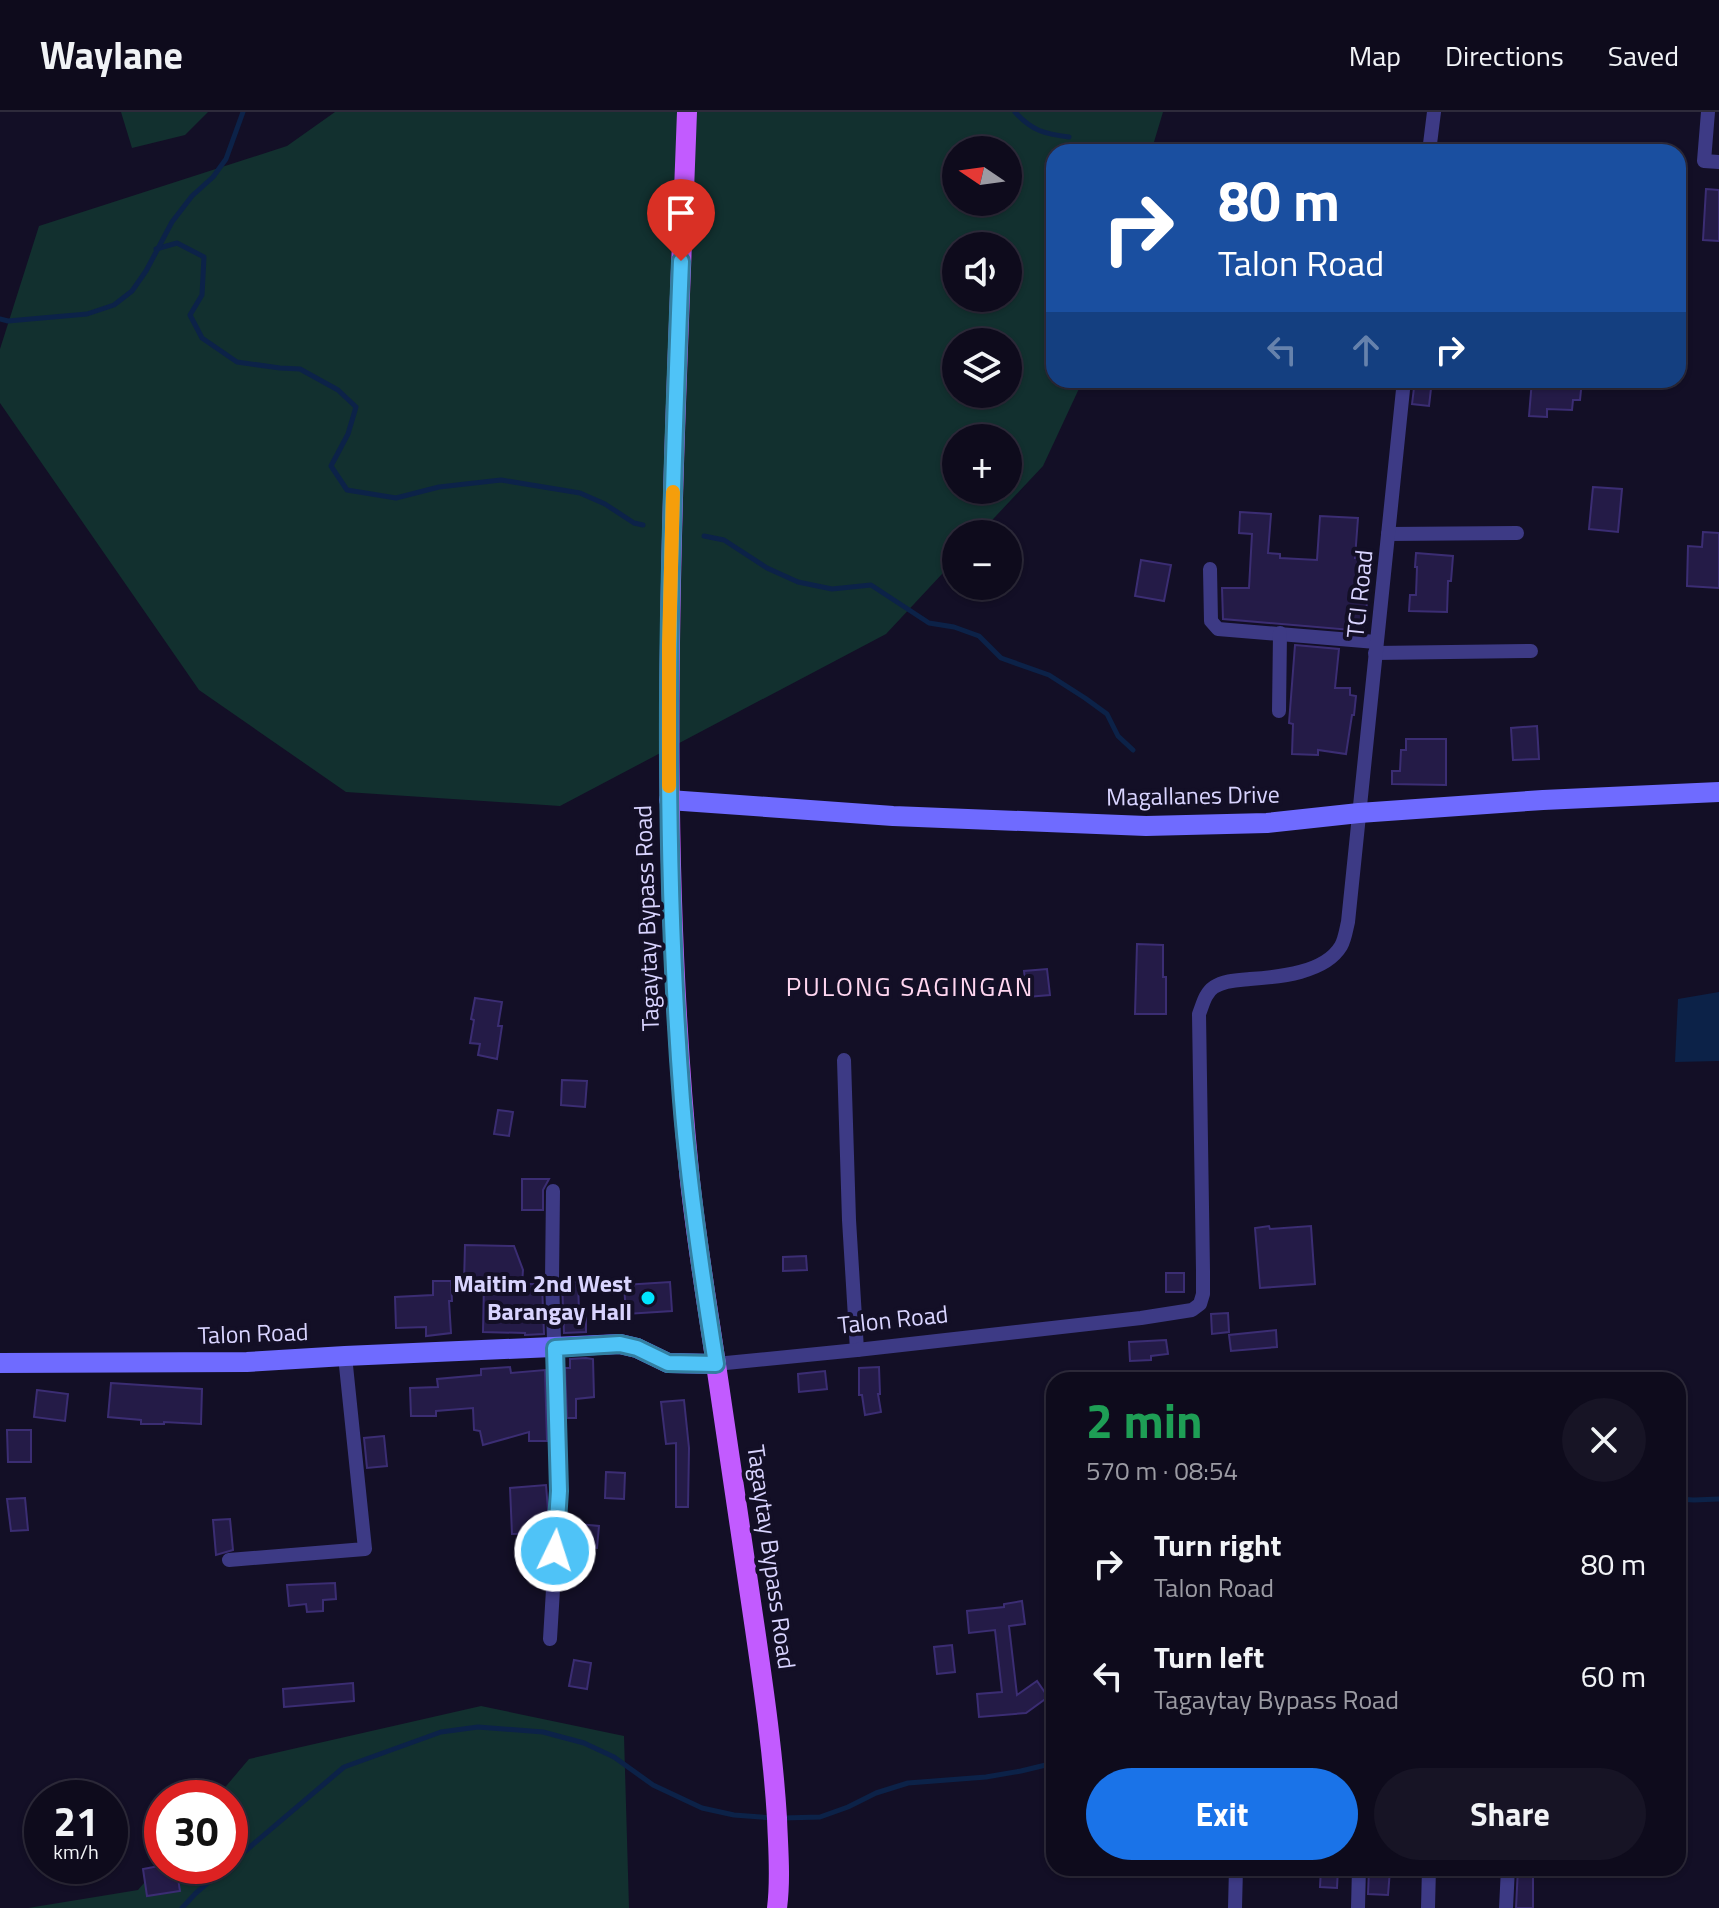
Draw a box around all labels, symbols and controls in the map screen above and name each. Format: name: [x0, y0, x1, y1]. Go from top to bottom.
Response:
text: Waylane: [40, 26, 183, 84]
text: Map: [1349, 34, 1401, 77]
text: Directions: [1445, 34, 1564, 77]
text: Saved: [1608, 34, 1679, 77]
north arrow: [942, 136, 1022, 216]
map controls: [942, 136, 1022, 600]
text: 80 m: [1218, 158, 1340, 243]
icon: right: [1086, 176, 1190, 280]
pin: [647, 179, 715, 261]
icon: arrive: [659, 191, 703, 235]
button: sound: [942, 232, 1022, 312]
text: Talon Road: [1218, 235, 1384, 290]
button: layers: [942, 328, 1022, 408]
icon: left: [1260, 328, 1304, 372]
icon: ahead: [1344, 328, 1388, 372]
icon: right: [1428, 328, 1472, 372]
button: +: [942, 424, 1022, 504]
button: −: [942, 520, 1022, 600]
street label: TCI Road: [1336, 548, 1382, 640]
street label: Magallanes Drive: [1106, 775, 1280, 815]
street label: Tagaytay Bypass Road: [624, 804, 668, 1032]
district label: PULONG SAGINGAN: [786, 967, 1034, 1006]
place label: Maitim 2nd West Barangay Hall: [453, 1265, 632, 1329]
marker: Maitim 2nd West Barangay Hall: [639, 1289, 657, 1307]
street label: Talon Road: [836, 1295, 950, 1343]
street label: Talon Road: [197, 1313, 309, 1353]
text: 2 min: [1086, 1384, 1203, 1457]
button: close: [1562, 1398, 1646, 1482]
street label: Tagaytay Bypass Road: [738, 1442, 806, 1671]
text: 570 m · 08:54: [1086, 1451, 1238, 1490]
position arrow: [513, 1509, 597, 1593]
text: Turn right: [1154, 1522, 1282, 1568]
text: 80 m: [1581, 1541, 1646, 1587]
icon: right: [1086, 1542, 1130, 1586]
text: Talon Road: [1154, 1568, 1274, 1607]
text: Turn left: [1154, 1634, 1264, 1680]
text: 60 m: [1581, 1653, 1646, 1699]
icon: left: [1086, 1654, 1130, 1698]
text: Tagaytay Bypass Road: [1154, 1680, 1399, 1719]
button: Exit: [1086, 1768, 1358, 1860]
button: Share: [1374, 1768, 1646, 1860]
speed limit sign: 30: [144, 1780, 248, 1884]
text: 21: [54, 1791, 98, 1852]
text: km/h: [53, 1836, 99, 1867]

